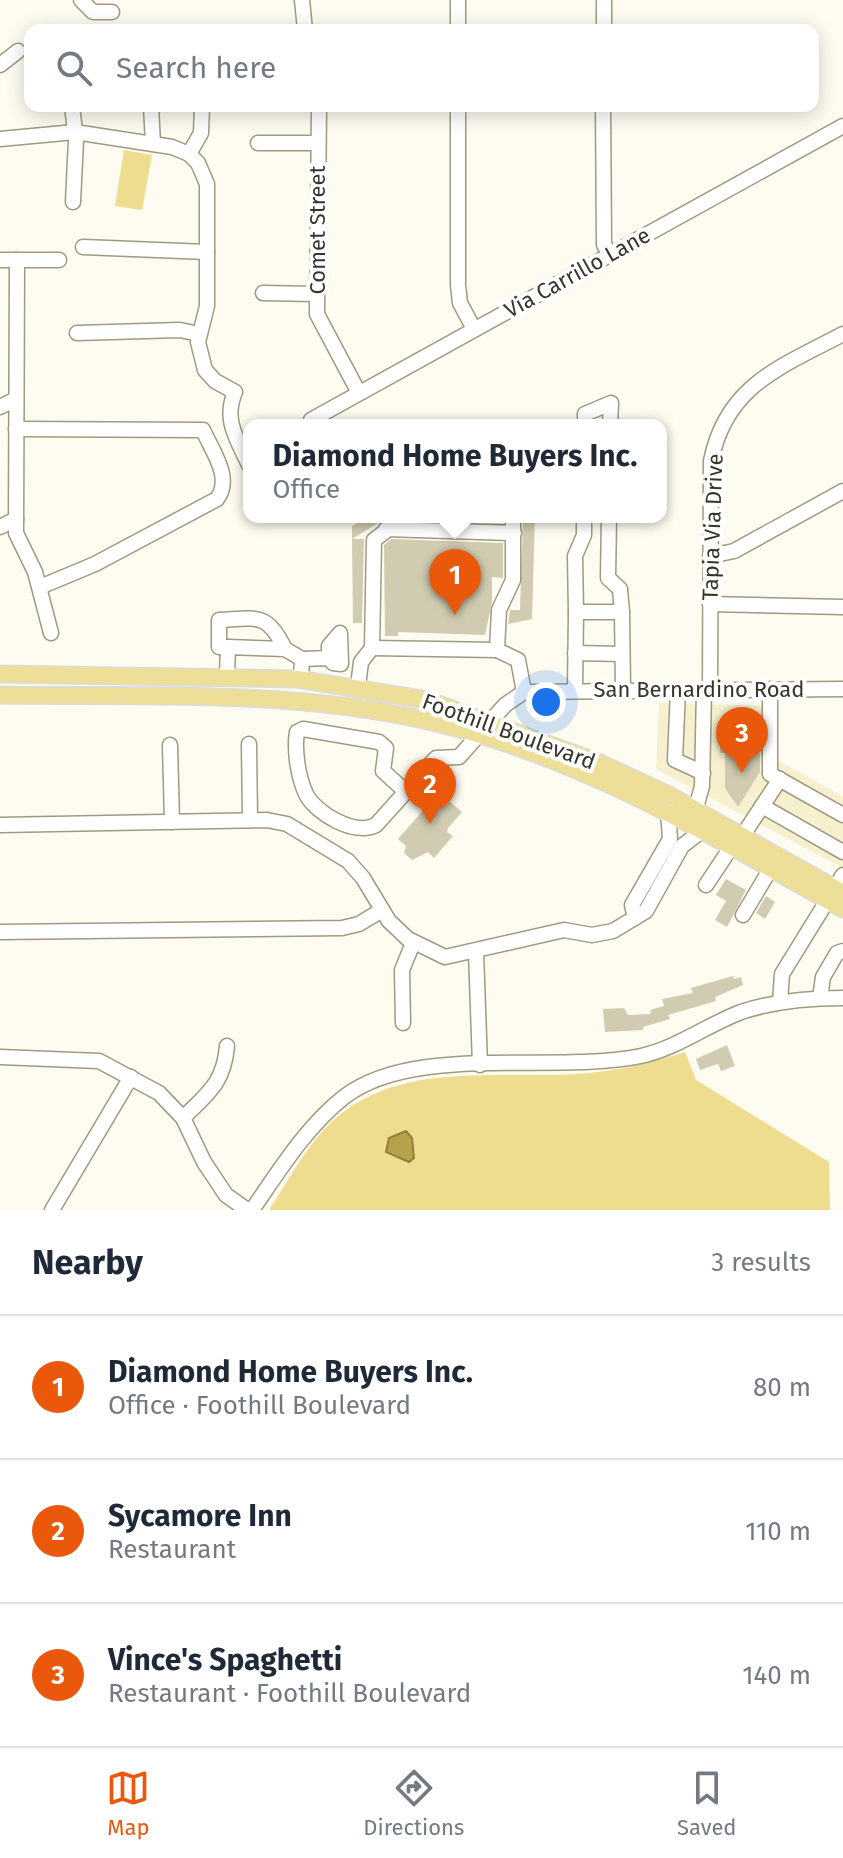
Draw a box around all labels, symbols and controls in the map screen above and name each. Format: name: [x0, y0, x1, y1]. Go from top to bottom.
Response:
search box: [24, 24, 819, 112]
icon: search: [52, 46, 96, 90]
text: Search here: [116, 50, 276, 86]
street label: Comet Street: [304, 165, 331, 295]
street label: Via Carrillo Lane: [500, 221, 655, 324]
popup: [243, 419, 667, 523]
text: Diamond Home Buyers Inc.: [272, 438, 638, 474]
street label: Tapia Via Drive: [696, 453, 729, 601]
text: Office: [272, 474, 340, 505]
pin: 1: [429, 549, 481, 615]
street label: San Bernardino Road: [594, 676, 804, 703]
your location: [526, 682, 566, 722]
street label: Foothill Boulevard: [419, 688, 599, 775]
pin: 3: [716, 707, 768, 773]
pin: 2: [404, 758, 456, 824]
text: Nearby: [32, 1242, 143, 1283]
text: 3 results: [711, 1247, 811, 1278]
text: Diamond Home Buyers Inc.: [108, 1354, 473, 1390]
text: 1: [52, 1372, 64, 1403]
text: 80 m: [753, 1372, 811, 1403]
text: Office · Foothill Boulevard: [108, 1390, 411, 1421]
text: Sycamore Inn: [108, 1498, 292, 1534]
text: 2: [51, 1516, 65, 1547]
text: 110 m: [745, 1516, 811, 1547]
text: Restaurant: [108, 1534, 236, 1565]
text: Vince's Spaghetti: [108, 1642, 342, 1678]
text: 3: [51, 1660, 65, 1691]
text: 140 m: [742, 1660, 811, 1691]
text: Restaurant · Foothill Boulevard: [108, 1678, 471, 1709]
tab: Map: [106, 1766, 150, 1841]
tab: Directions: [363, 1766, 464, 1841]
tab: Saved: [677, 1766, 737, 1841]

